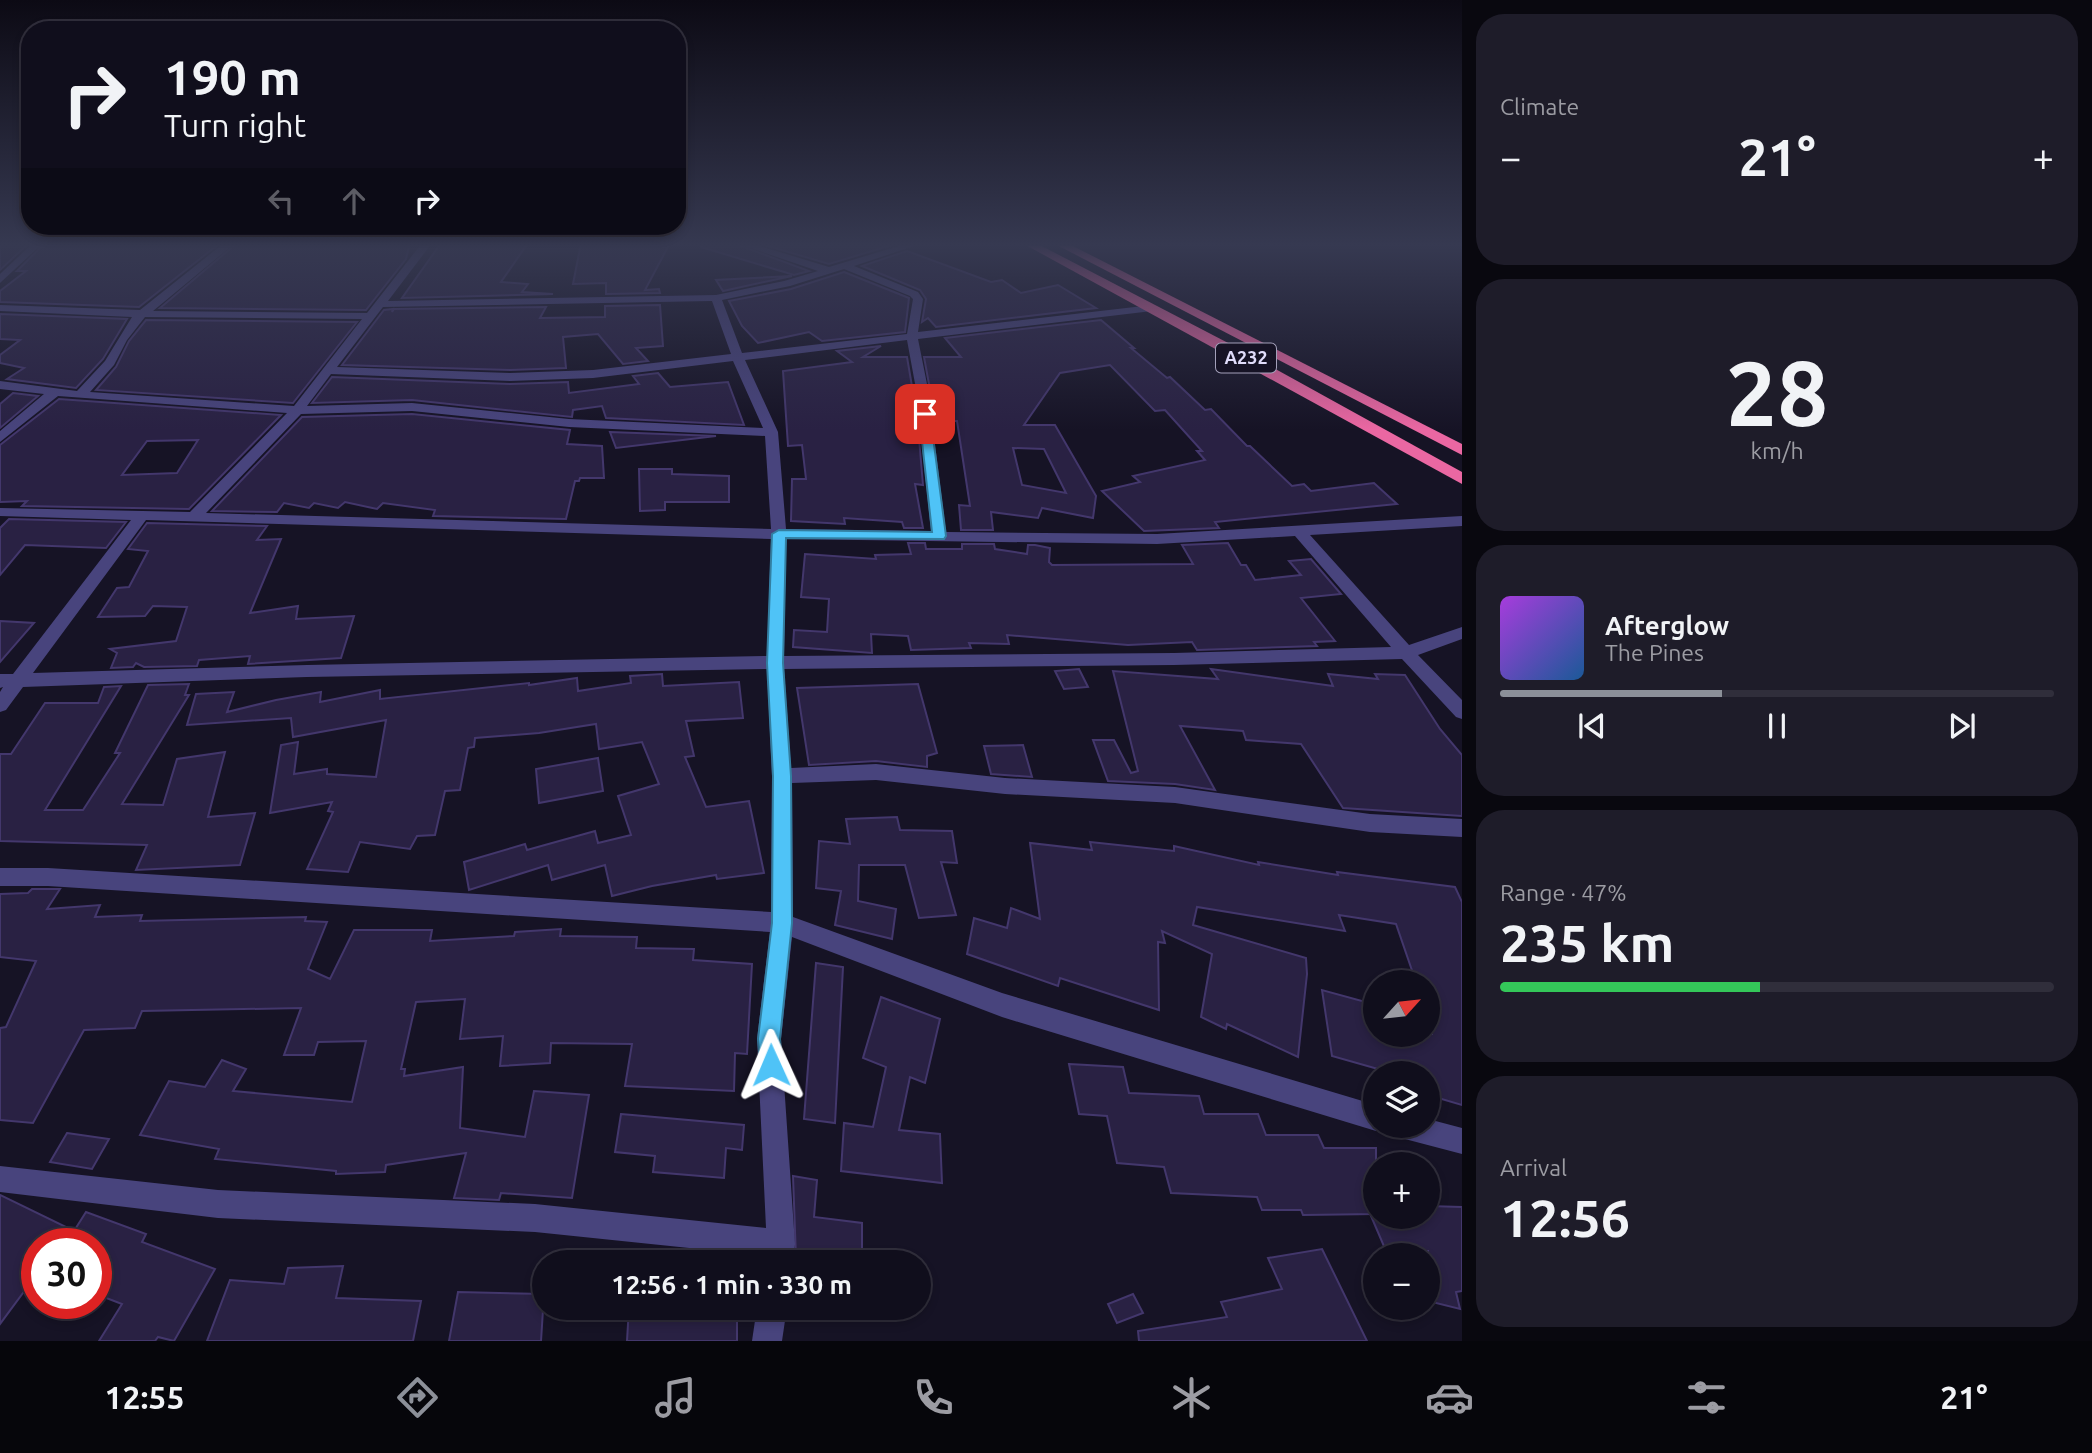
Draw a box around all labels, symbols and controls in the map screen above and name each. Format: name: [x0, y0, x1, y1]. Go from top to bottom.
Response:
icon: right: [49, 49, 140, 140]
text: 190 m: [164, 49, 301, 104]
text: Climate: [1500, 94, 1579, 119]
text: Turn right: [164, 107, 306, 143]
text: 21°: [1738, 128, 1816, 186]
text: −: [1500, 136, 1521, 178]
text: +: [2033, 136, 2054, 178]
icon: left: [262, 182, 300, 220]
icon: ahead: [335, 182, 373, 220]
icon: right: [408, 182, 446, 220]
text: 28: [1726, 341, 1828, 443]
road number: A232: [1216, 344, 1276, 372]
pin: [895, 384, 955, 444]
icon: arrive: [906, 395, 944, 433]
text: km/h: [1750, 438, 1804, 463]
text: Afterglow: [1605, 611, 1729, 640]
text: The Pines: [1605, 640, 1704, 665]
icon: previous: [1573, 707, 1611, 745]
icon: pause: [1758, 707, 1796, 745]
icon: next: [1943, 707, 1981, 745]
text: Range · 47%: [1500, 880, 1627, 905]
text: 235 km: [1500, 914, 1674, 972]
north arrow: [1363, 970, 1440, 1046]
map controls: [1363, 970, 1440, 1320]
position arrow: [734, 1028, 808, 1102]
button: layers: [1363, 1061, 1440, 1138]
button: +: [1363, 1152, 1440, 1229]
text: Arrival: [1500, 1155, 1567, 1180]
text: 12:56: [1500, 1189, 1630, 1247]
speed limit sign: 30: [21, 1228, 112, 1319]
button: −: [1363, 1243, 1440, 1320]
text: 12:56 · 1 min · 330 m: [611, 1270, 852, 1299]
icon: directions: [393, 1373, 442, 1422]
icon: music: [651, 1373, 700, 1422]
icon: phone: [909, 1373, 958, 1422]
icon: climate: [1167, 1373, 1216, 1422]
icon: car: [1425, 1373, 1474, 1422]
icon: filters: [1682, 1373, 1731, 1422]
text: 12:55: [104, 1379, 184, 1415]
text: 21°: [1940, 1379, 1988, 1415]

